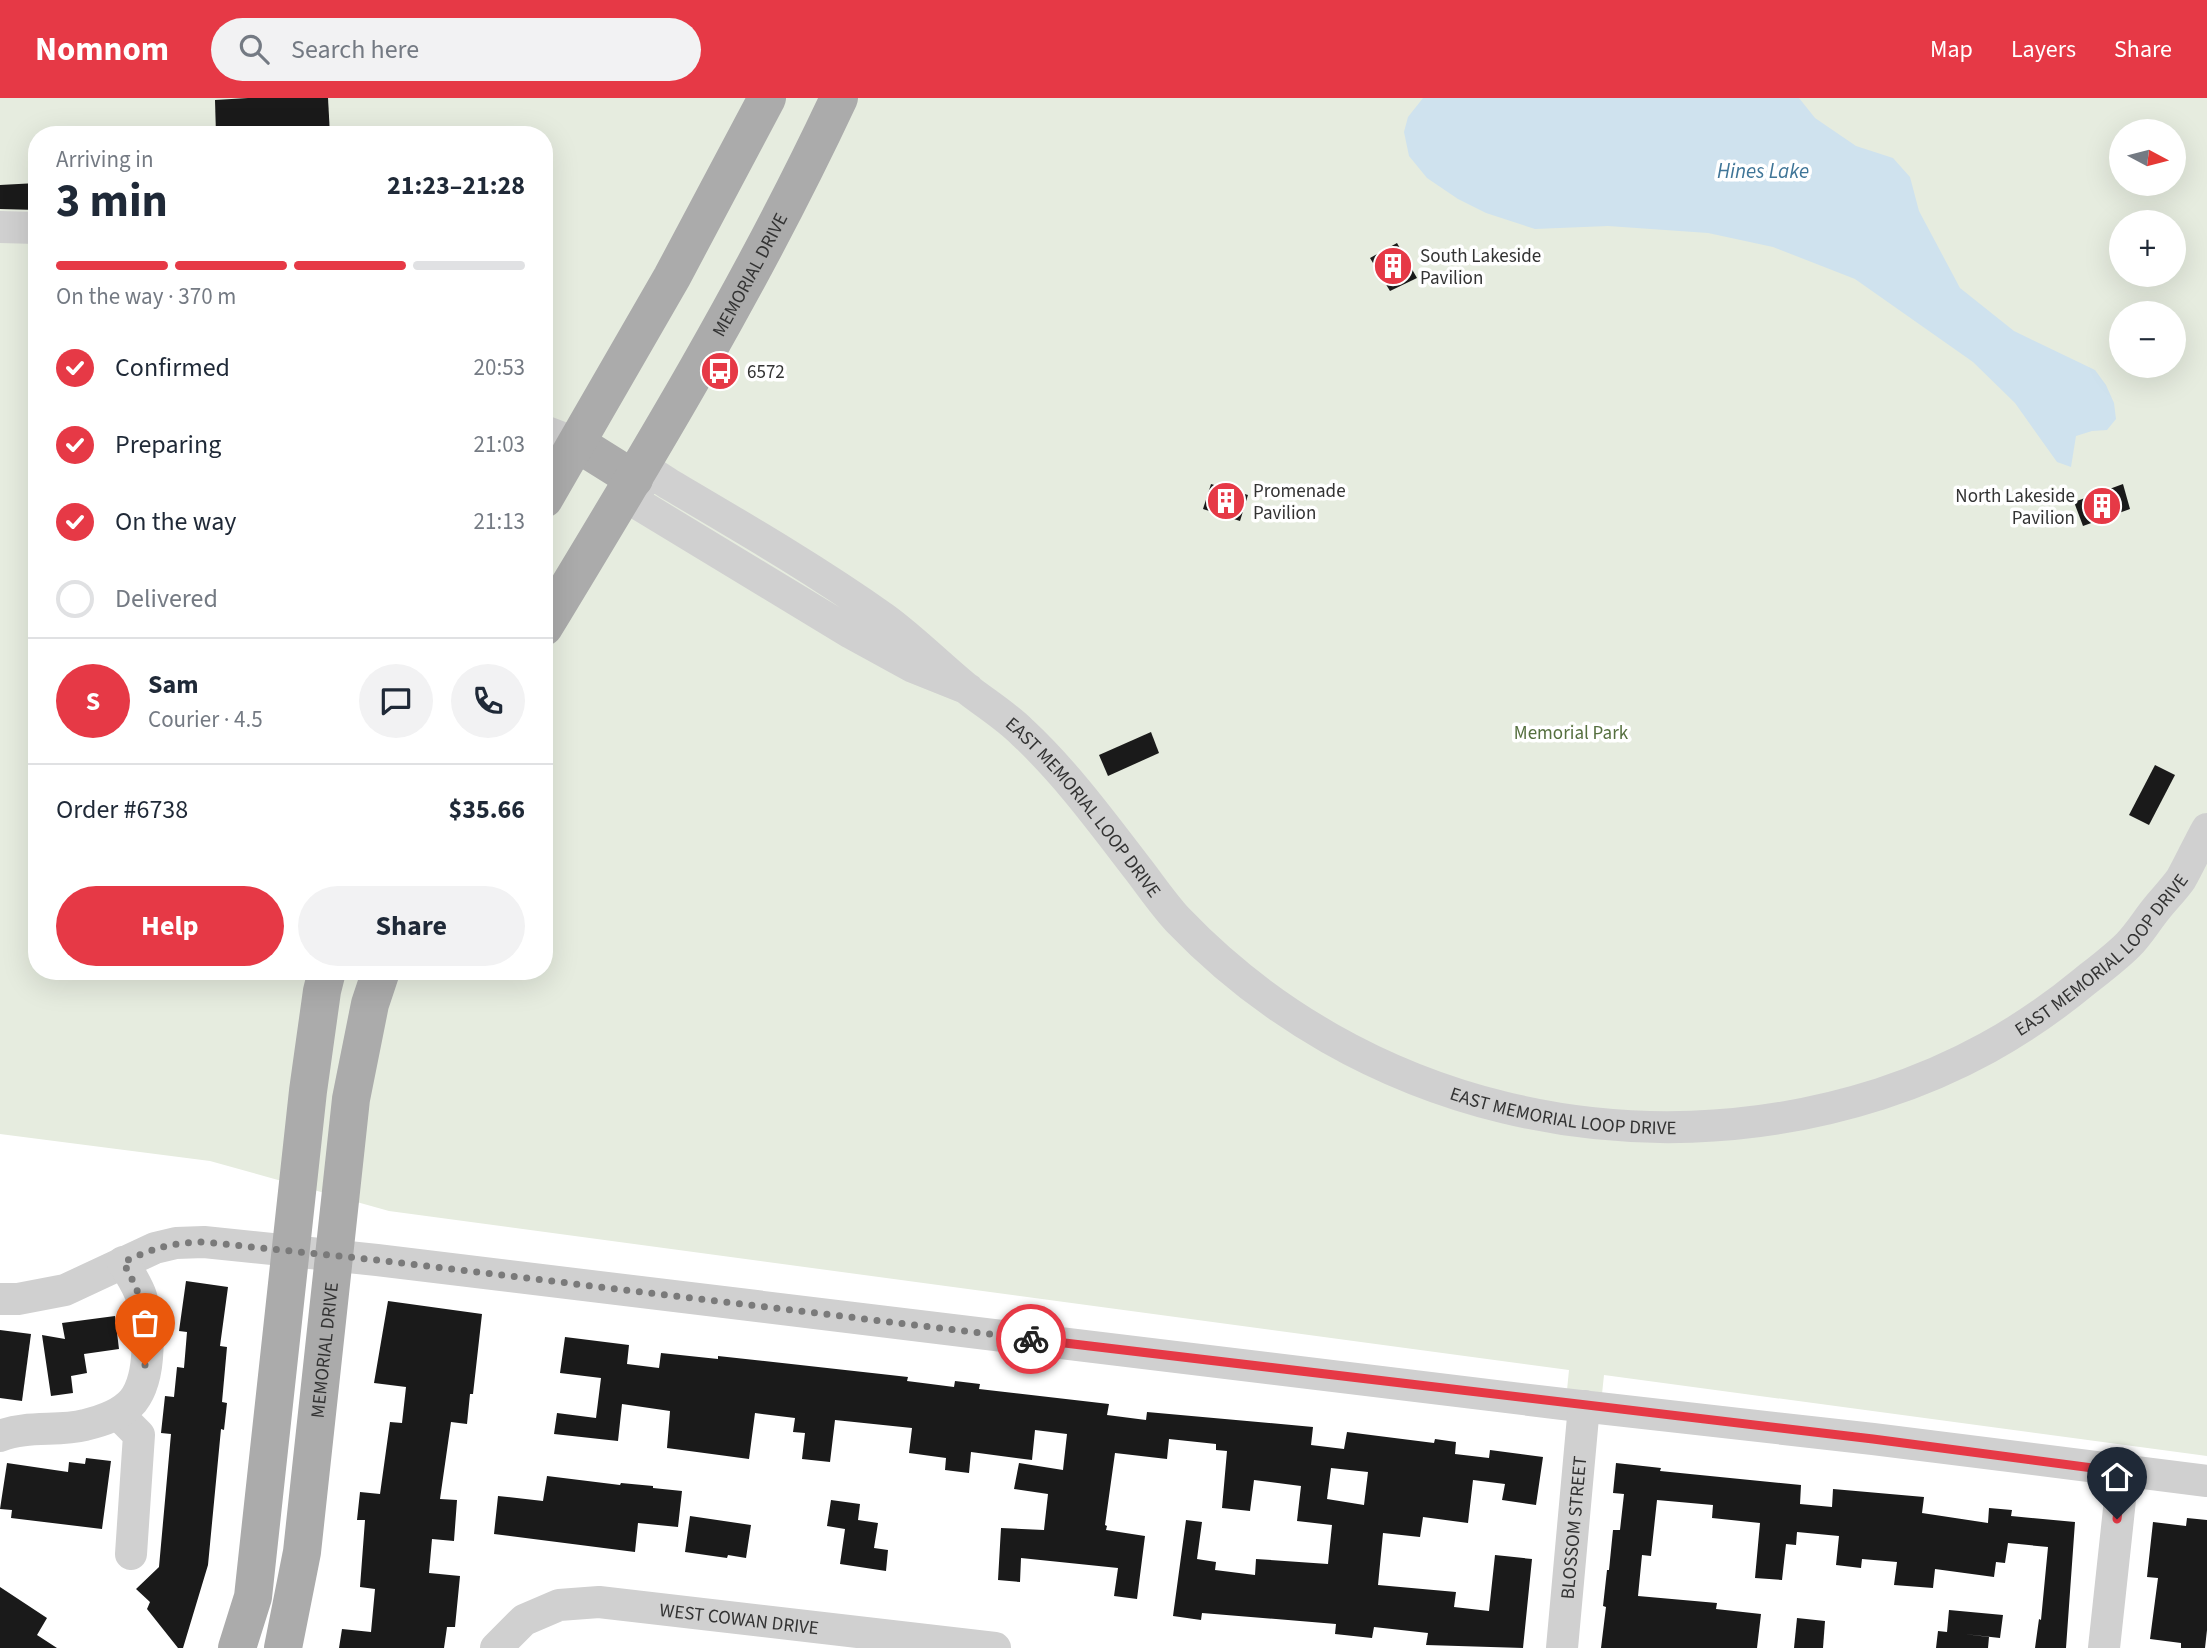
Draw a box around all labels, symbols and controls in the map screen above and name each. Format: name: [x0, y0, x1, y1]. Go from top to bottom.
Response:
search box: [211, 18, 701, 81]
text: Nomnom: [35, 26, 169, 73]
icon: search: [235, 30, 273, 68]
text: Search here: [291, 31, 419, 68]
text: Map: [1930, 32, 1973, 67]
text: Layers: [2011, 32, 2076, 67]
text: Share: [2114, 32, 2172, 67]
north arrow: [2109, 119, 2186, 196]
map controls: [2109, 119, 2186, 378]
text: Arriving in: [56, 143, 154, 176]
water label: Hines Lake: [1717, 156, 1809, 186]
text: 21:23–21:28: [387, 167, 525, 204]
text: 3 min: [56, 169, 168, 234]
street label: MEMORIAL DRIVE: [706, 209, 795, 342]
button: +: [2109, 210, 2186, 287]
place label: South Lakeside Pavilion: [1420, 243, 1541, 292]
building icon: South Lakeside Pavilion: [1372, 245, 1414, 287]
text: On the way · 370 m: [56, 280, 236, 313]
button: −: [2109, 301, 2186, 378]
icon: check: [56, 349, 94, 387]
text: Confirmed: [115, 349, 230, 386]
bus stop icon: 6572: [699, 350, 741, 392]
text: 20:53: [474, 351, 525, 384]
place label: 6572: [747, 359, 785, 386]
icon: check: [56, 426, 94, 464]
text: Preparing: [115, 426, 221, 463]
text: 21:03: [474, 428, 525, 461]
place label: Promenade Pavilion: [1253, 478, 1346, 527]
building icon: Promenade Pavilion: [1205, 480, 1247, 522]
place label: North Lakeside Pavilion: [1955, 483, 2075, 532]
building icon: North Lakeside Pavilion: [2081, 485, 2123, 527]
icon: check: [56, 503, 94, 541]
text: On the way: [115, 503, 236, 540]
text: 21:13: [474, 505, 525, 538]
text: Delivered: [115, 580, 218, 617]
button: chat: [359, 664, 433, 738]
button: phone: [451, 664, 525, 738]
text: Sam: [148, 666, 198, 703]
text: S: [86, 683, 100, 720]
text: Courier · 4.5: [148, 703, 263, 736]
street label: EAST MEMORIAL LOOP DRIVE: [999, 711, 1167, 904]
park label: Memorial Park: [1514, 720, 1629, 747]
text: Order #6738: [56, 791, 188, 828]
text: $35.66: [449, 791, 525, 828]
street label: EAST MEMORIAL LOOP DRIVE: [2010, 869, 2195, 1043]
button: Help: [56, 886, 284, 966]
button: Share: [298, 886, 525, 966]
street label: EAST MEMORIAL LOOP DRIVE: [1446, 1081, 1677, 1142]
street label: MEMORIAL DRIVE: [305, 1281, 346, 1420]
pin: [115, 1293, 175, 1365]
icon: bag: [126, 1304, 164, 1342]
courier: [996, 1304, 1066, 1374]
icon: bike: [1012, 1320, 1050, 1358]
pin: [2087, 1447, 2147, 1519]
street label: BLOSSOM STREET: [1554, 1455, 1594, 1600]
icon: home: [2098, 1458, 2136, 1496]
street label: WEST COWAN DRIVE: [658, 1597, 820, 1642]

